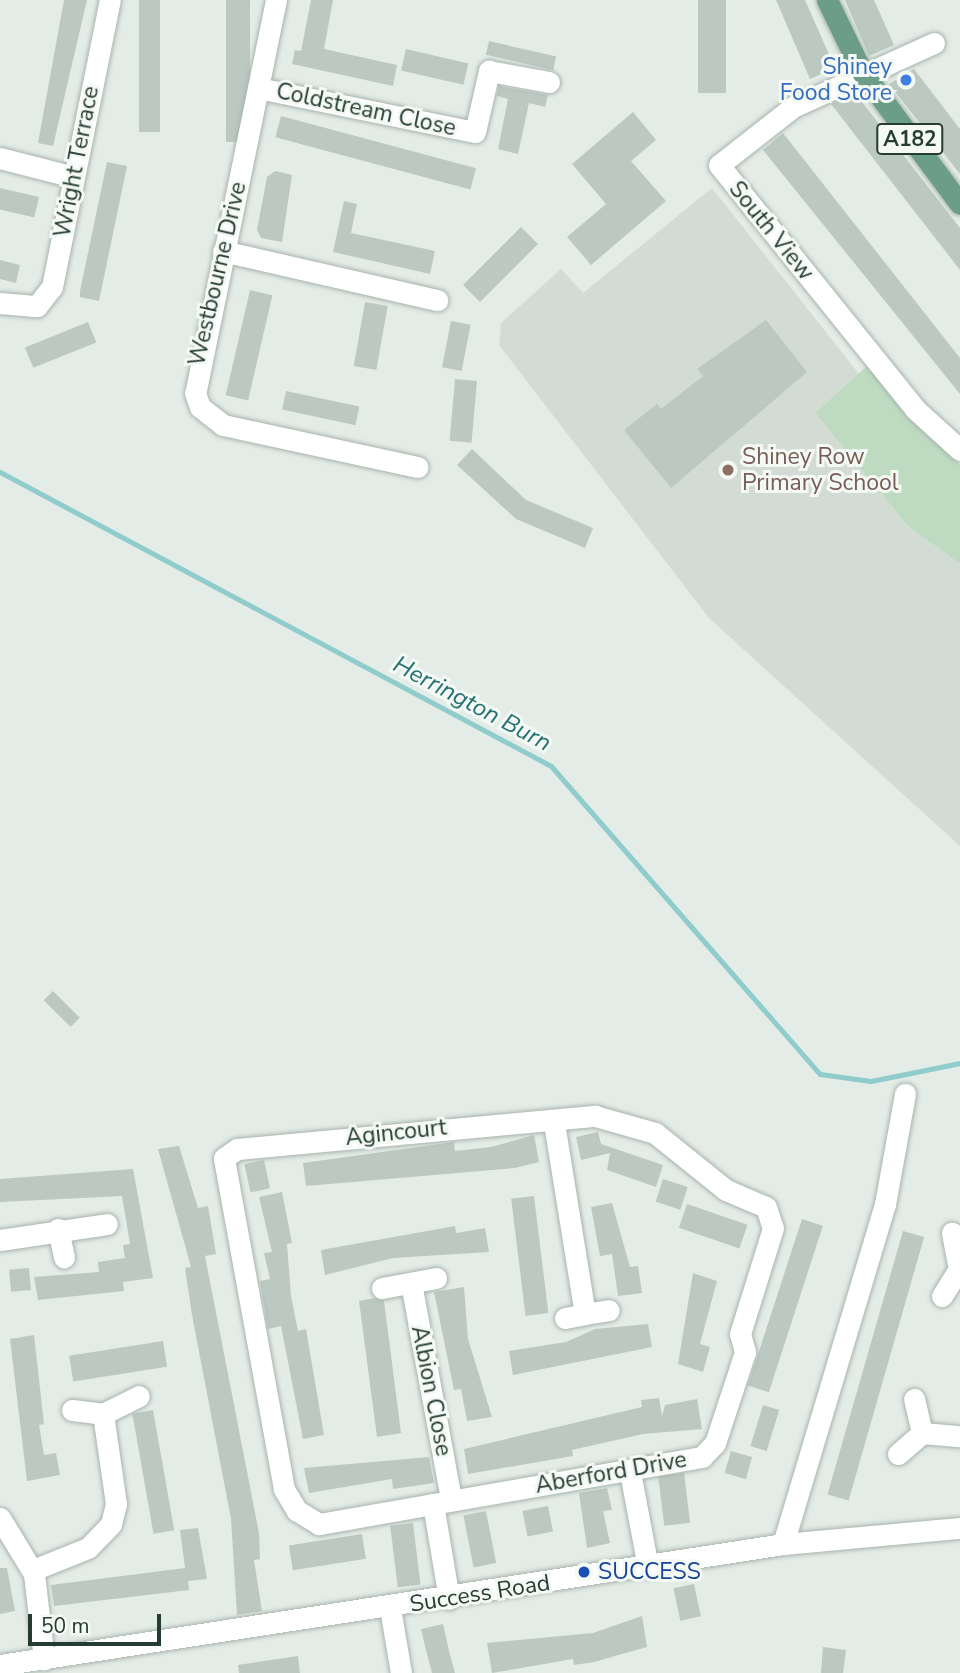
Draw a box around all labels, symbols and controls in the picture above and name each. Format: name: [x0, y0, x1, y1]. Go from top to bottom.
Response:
place label: Shiney Food Store: [780, 53, 892, 107]
marker: Shiney Food Store: [898, 72, 914, 88]
street label: Coldstream Close: [274, 77, 458, 143]
street label: Wright Terrace: [49, 84, 105, 240]
road number: A182: [875, 122, 945, 156]
street label: South View: [723, 176, 819, 286]
street label: Westbourne Drive: [183, 179, 253, 369]
place label: Shiney Row Primary School: [742, 443, 899, 497]
marker: Shiney Row Primary School: [720, 462, 736, 478]
water label: Herrington Burn: [388, 650, 556, 758]
street label: Agincourt: [344, 1114, 448, 1152]
street label: Albion Close: [405, 1323, 457, 1459]
street label: Aberford Drive: [533, 1446, 689, 1500]
place label: SUCCESS: [598, 1558, 701, 1586]
marker: SUCCESS: [576, 1564, 592, 1580]
street label: Success Road: [408, 1569, 552, 1619]
scale bar: [32, 1600, 164, 1644]
text: 50 m: [41, 1612, 90, 1640]

